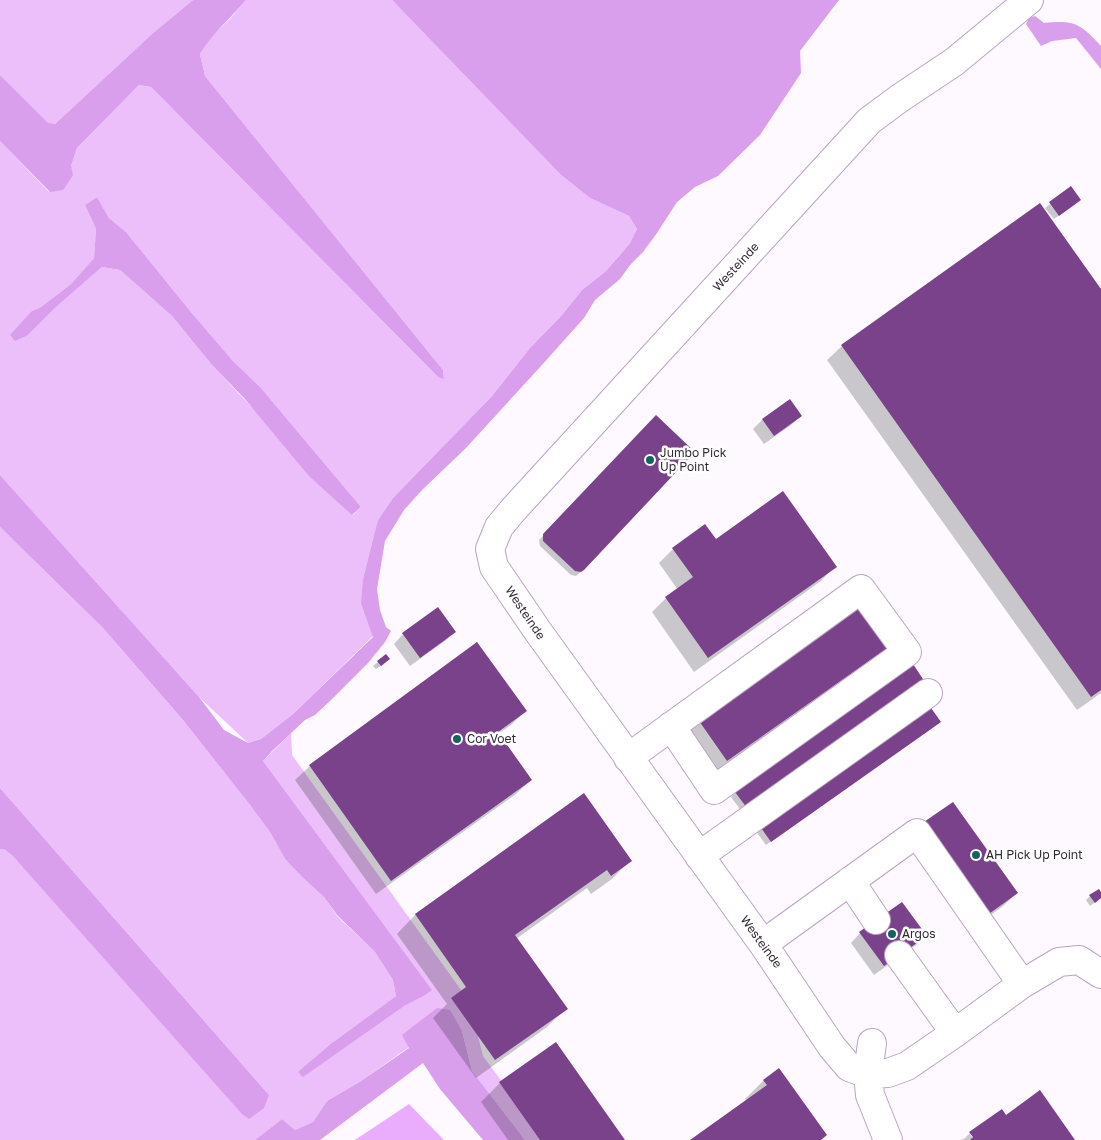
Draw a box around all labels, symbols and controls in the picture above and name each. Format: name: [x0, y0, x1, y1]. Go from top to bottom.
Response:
street label: Westeinde: [710, 240, 762, 294]
place label: Jumbo Pick Up Point: [660, 446, 727, 474]
marker: Jumbo Pick Up Point: [644, 454, 656, 466]
street label: Westeinde: [502, 584, 548, 642]
place label: Cor Voet: [467, 732, 516, 746]
marker: Cor Voet: [451, 733, 463, 745]
place label: AH Pick Up Point: [986, 848, 1083, 862]
marker: AH Pick Up Point: [970, 849, 982, 861]
street label: Westeinde: [737, 913, 785, 971]
place label: Argos: [902, 927, 936, 941]
marker: Argos: [886, 928, 898, 940]

